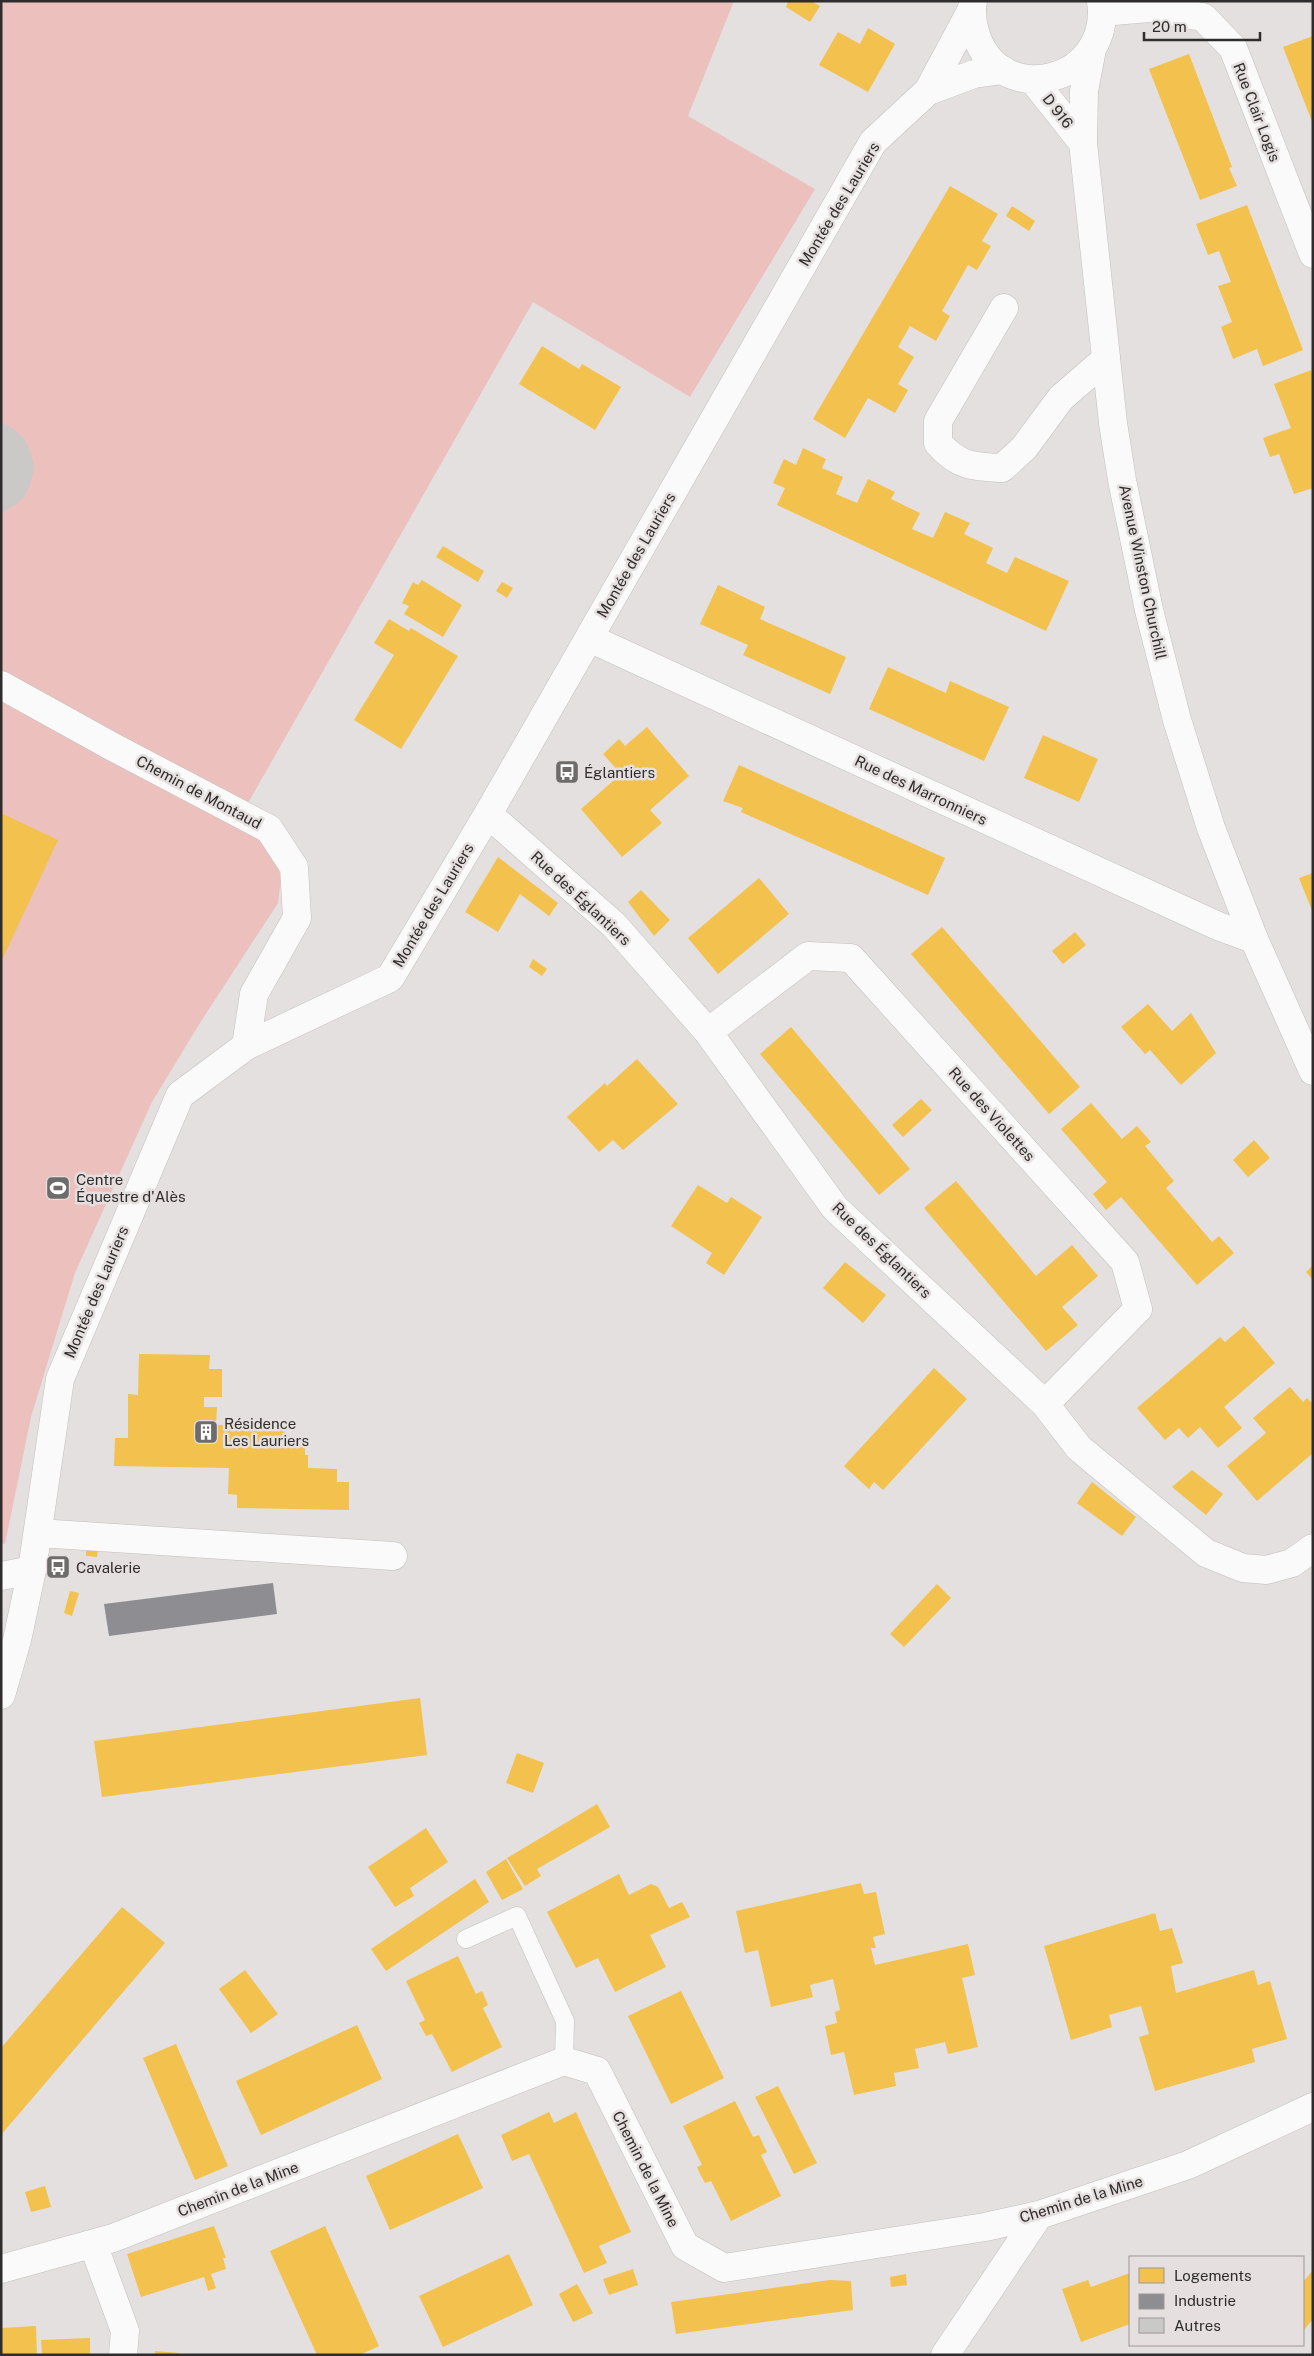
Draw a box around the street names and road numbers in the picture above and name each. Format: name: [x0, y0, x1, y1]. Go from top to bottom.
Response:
street label: Rue Clair Logis: [1230, 60, 1284, 164]
street label: D 916: [1039, 90, 1077, 132]
street label: Montée des Lauriers: [795, 139, 883, 269]
street label: Avenue Winston Churchill: [1116, 483, 1170, 661]
street label: Montée des Lauriers: [593, 489, 679, 621]
street label: Chemin de Montaud: [134, 752, 264, 832]
street label: Rue des Marronniers: [852, 752, 990, 828]
street label: Montée des Lauriers: [389, 840, 477, 970]
street label: Rue des Églantiers: [528, 847, 634, 949]
street label: Rue des Violettes: [945, 1064, 1039, 1164]
street label: Rue des Églantiers: [829, 1199, 935, 1301]
street label: Montée des Lauriers: [61, 1224, 131, 1360]
street label: Chemin de la Mine: [609, 2108, 683, 2230]
street label: Chemin de la Mine: [175, 2158, 301, 2220]
street label: Chemin de la Mine: [1017, 2172, 1145, 2226]

